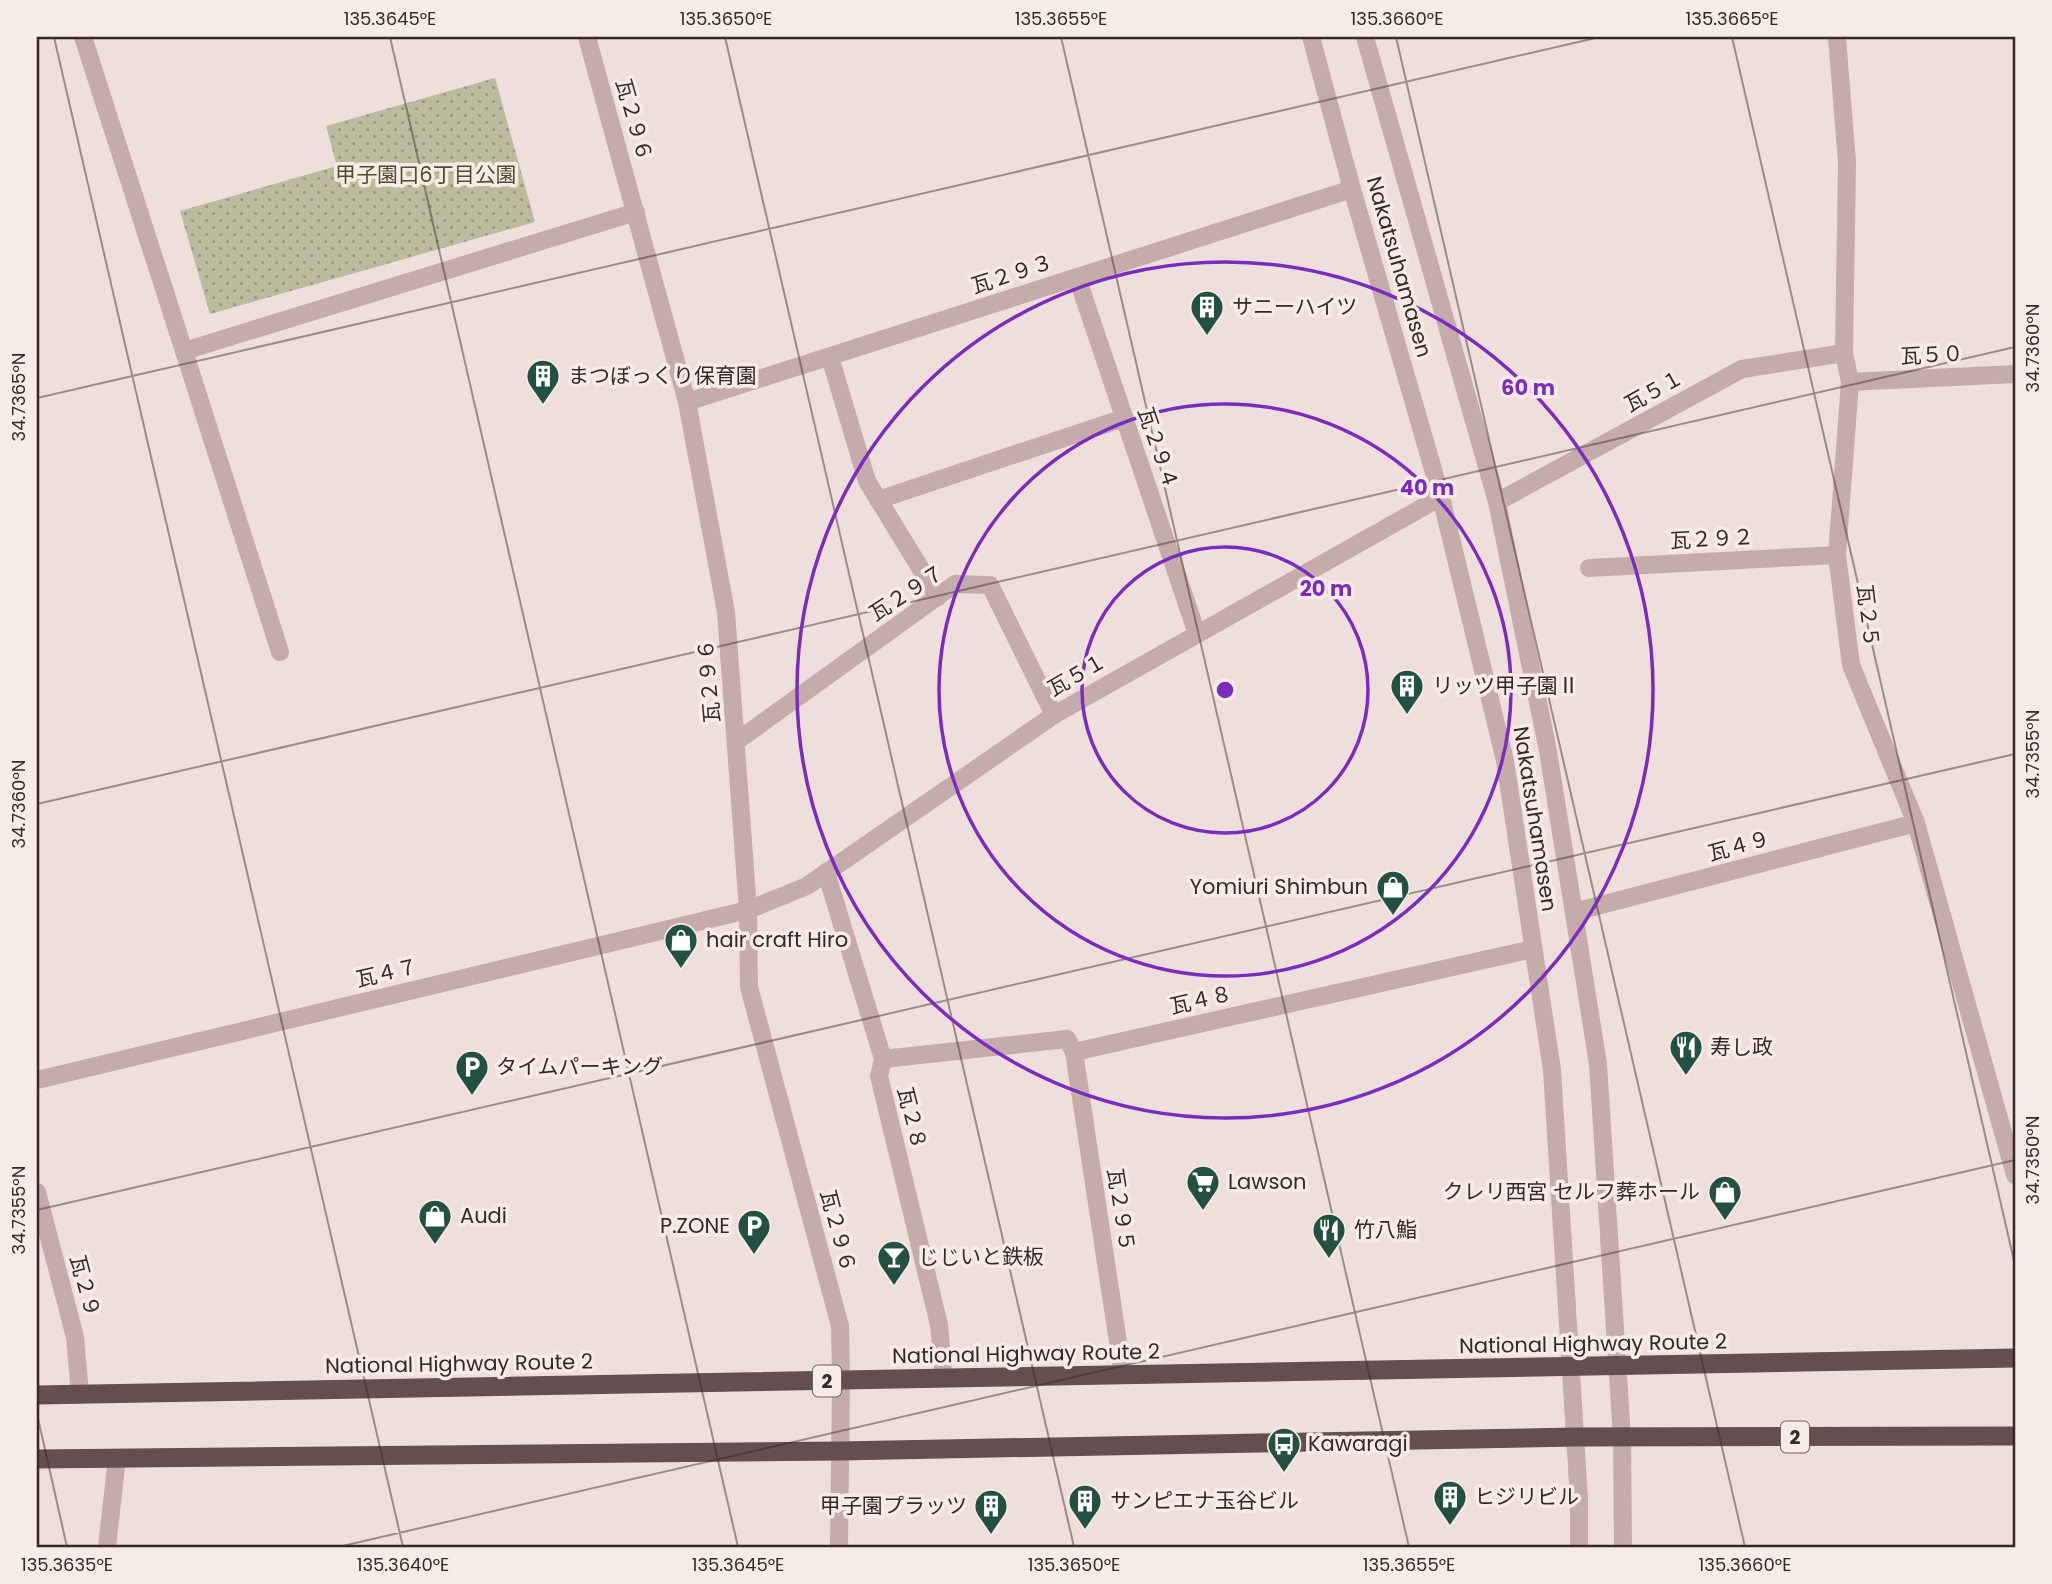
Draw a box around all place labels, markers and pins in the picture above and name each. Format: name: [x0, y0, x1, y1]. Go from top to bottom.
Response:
building icon: サニーハイツ: [1188, 288, 1226, 337]
place label: サニーハイツ: [1232, 292, 1357, 321]
building icon: まつぼっくり保育園: [524, 357, 562, 406]
place label: まつぼっくり保育園: [568, 361, 757, 390]
building icon: リッツ甲子園Ⅱ: [1388, 667, 1426, 716]
place label: リッツ甲子園Ⅱ: [1432, 671, 1579, 700]
centre of rings: [1213, 678, 1237, 702]
shop icon: Yomiuri Shimbun: [1374, 868, 1412, 917]
place label: Yomiuri Shimbun: [1190, 872, 1368, 901]
shop icon: hair craft Hiro: [662, 921, 700, 970]
place label: hair craft Hiro: [706, 925, 848, 954]
restaurant icon: 寿し政: [1667, 1028, 1705, 1077]
place label: 寿し政: [1710, 1032, 1773, 1061]
parking icon: タイムパーキング: [453, 1048, 491, 1097]
place label: タイムパーキング: [496, 1052, 663, 1081]
supermarket icon: Lawson: [1184, 1163, 1222, 1212]
place label: Lawson: [1228, 1167, 1306, 1196]
shop icon: クレリ西宮 セルフ葬ホール: [1706, 1173, 1744, 1222]
place label: クレリ西宮 セルフ葬ホール: [1442, 1177, 1700, 1206]
shop icon: Audi: [416, 1197, 454, 1246]
place label: Audi: [460, 1201, 507, 1230]
parking icon: P.ZONE: [735, 1207, 773, 1256]
place label: P.ZONE: [660, 1211, 730, 1240]
restaurant icon: 竹八鮨: [1310, 1211, 1348, 1260]
place label: 竹八鮨: [1354, 1215, 1417, 1244]
bar icon: じじいと鉄板: [875, 1238, 913, 1287]
place label: じじいと鉄板: [918, 1242, 1044, 1271]
bus stop icon: Kawaragi: [1265, 1425, 1303, 1474]
place label: Kawaragi: [1308, 1429, 1408, 1458]
building icon: ヒジリビル: [1431, 1478, 1469, 1527]
building icon: サンピエナ玉谷ビル: [1066, 1482, 1104, 1531]
place label: ヒジリビル: [1474, 1482, 1579, 1511]
place label: サンピエナ玉谷ビル: [1110, 1486, 1299, 1515]
building icon: 甲子園プラッツ: [972, 1487, 1010, 1536]
place label: 甲子園プラッツ: [820, 1491, 967, 1520]

